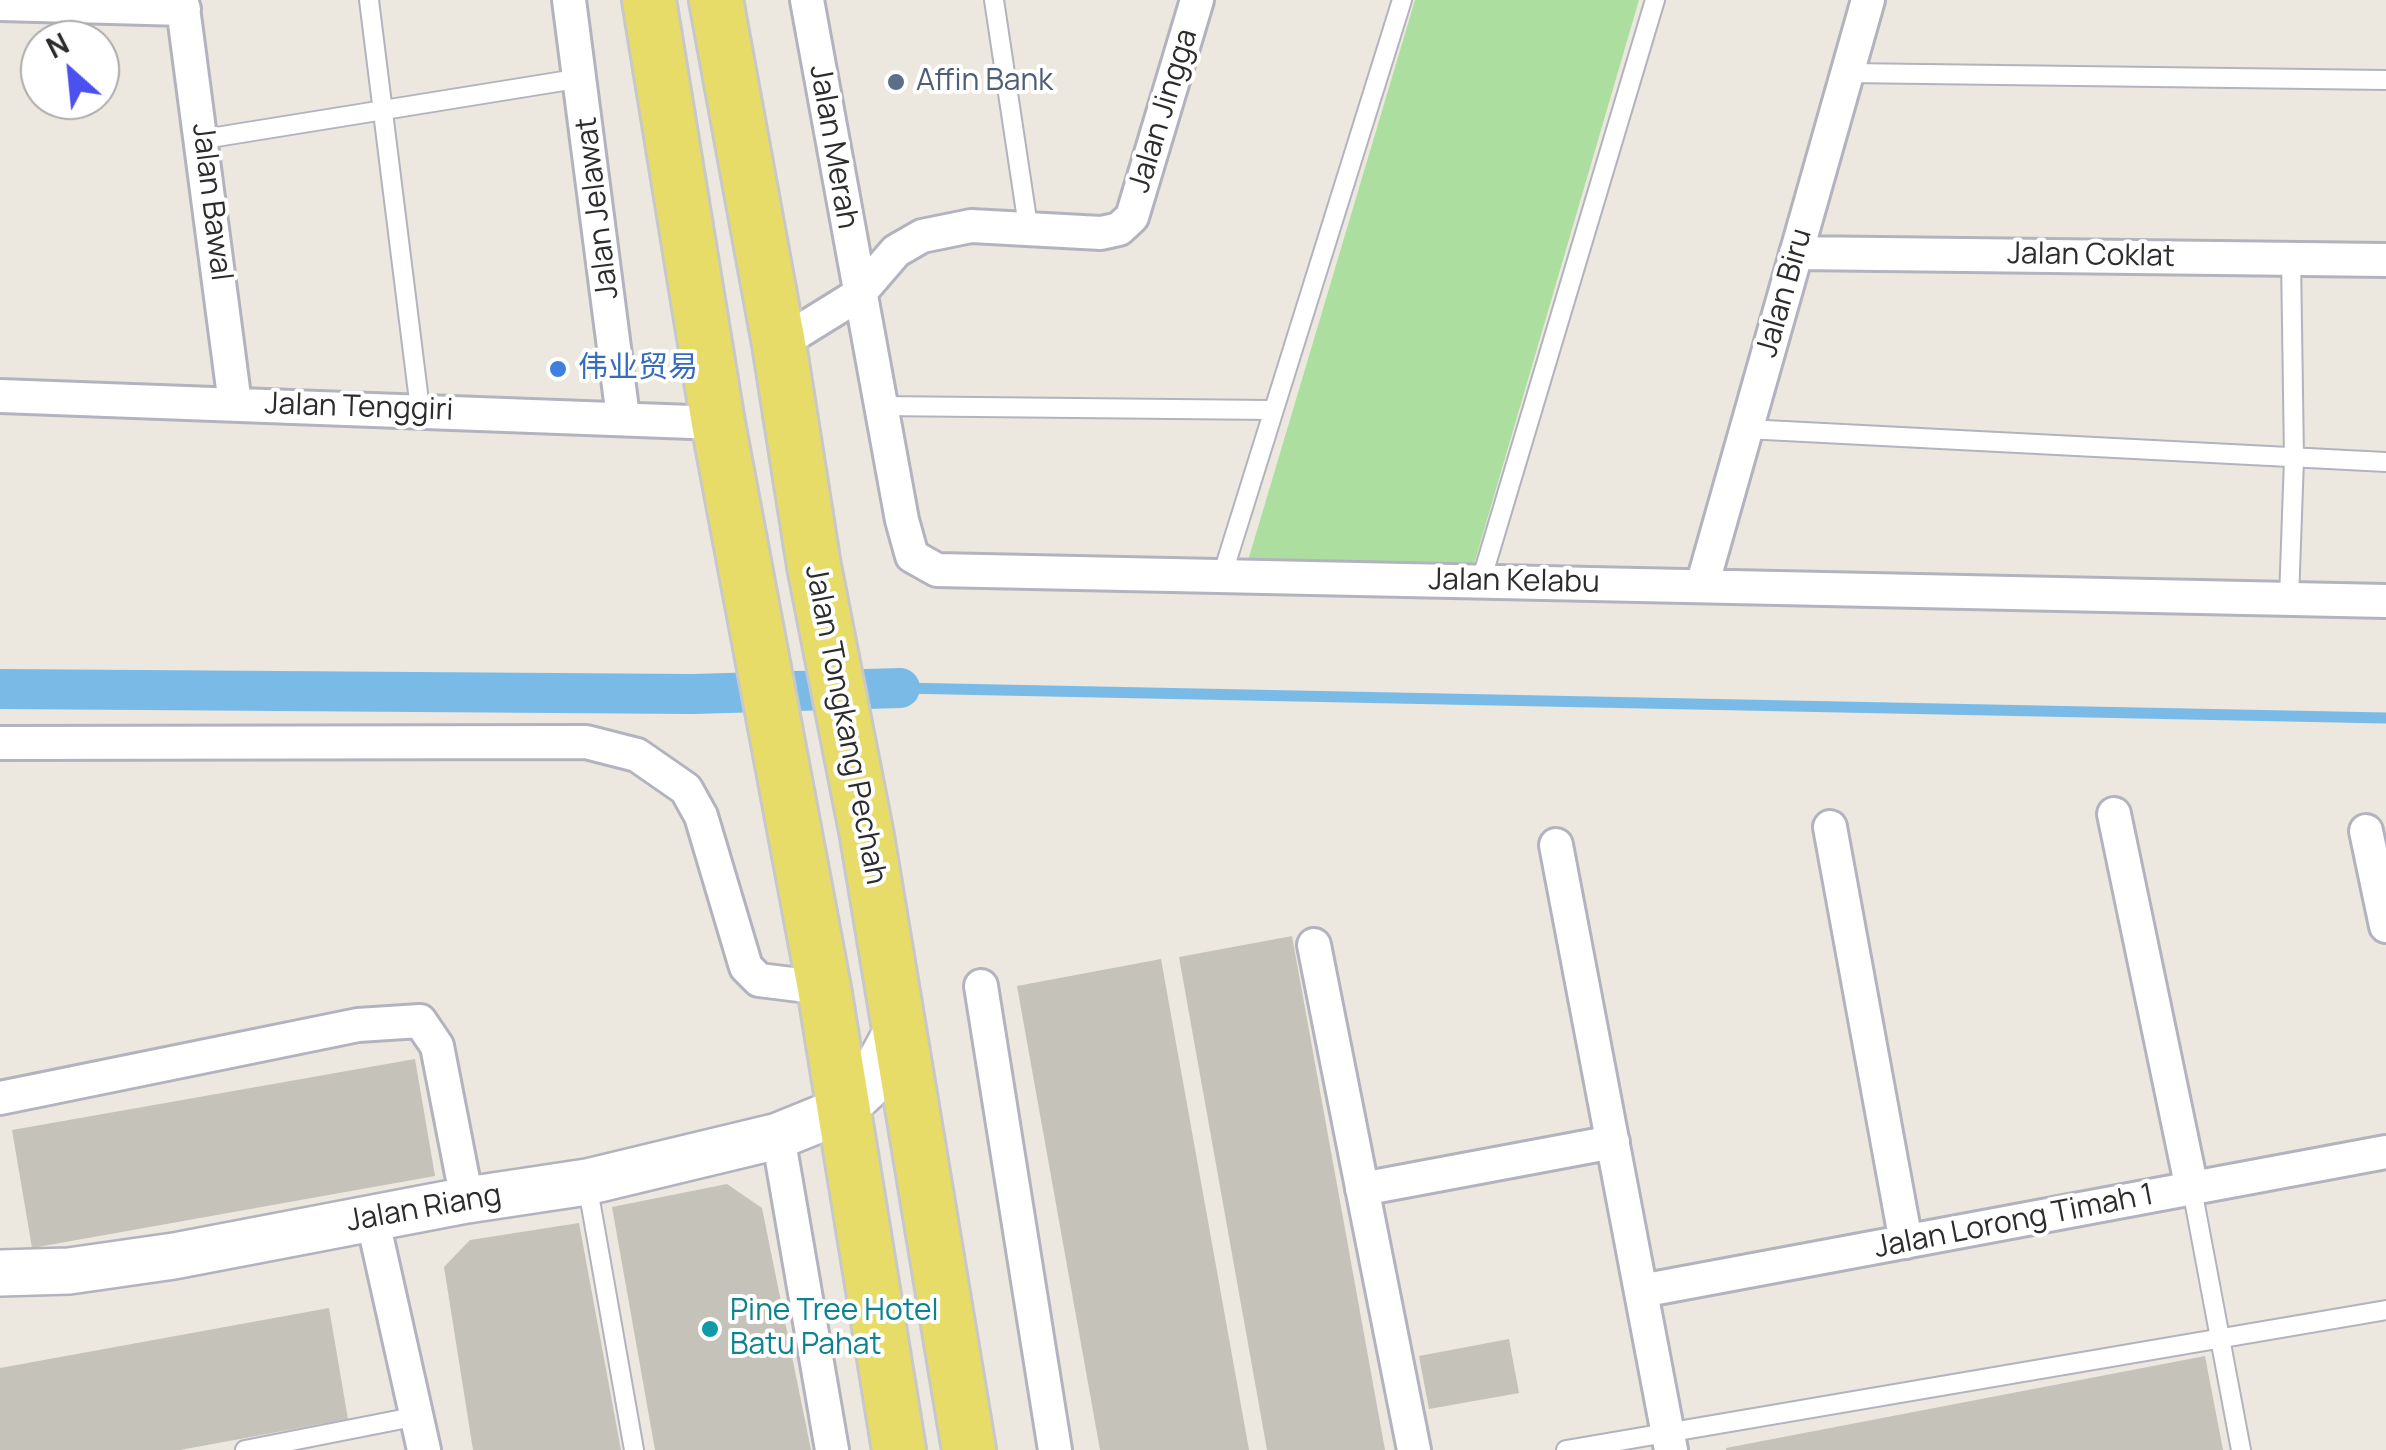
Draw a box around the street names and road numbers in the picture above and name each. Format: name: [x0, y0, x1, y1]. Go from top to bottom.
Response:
street label: Jalan Jingga: [1122, 25, 1206, 197]
street label: Jalan Merah: [801, 62, 865, 232]
street label: Jalan Jelawat: [569, 115, 627, 301]
street label: Jalan Bawal: [183, 121, 239, 283]
street label: Jalan Biru: [1749, 225, 1821, 361]
street label: Jalan Coklat: [2007, 237, 2175, 275]
street label: Jalan Tenggiri: [264, 387, 454, 429]
street label: Jalan Tongkang Pechah: [796, 562, 894, 888]
street label: Jalan Kelabu: [1428, 563, 1600, 601]
street label: Jalan Lorong Timah 1: [1871, 1177, 2157, 1267]
street label: Jalan Riang: [344, 1178, 504, 1240]

